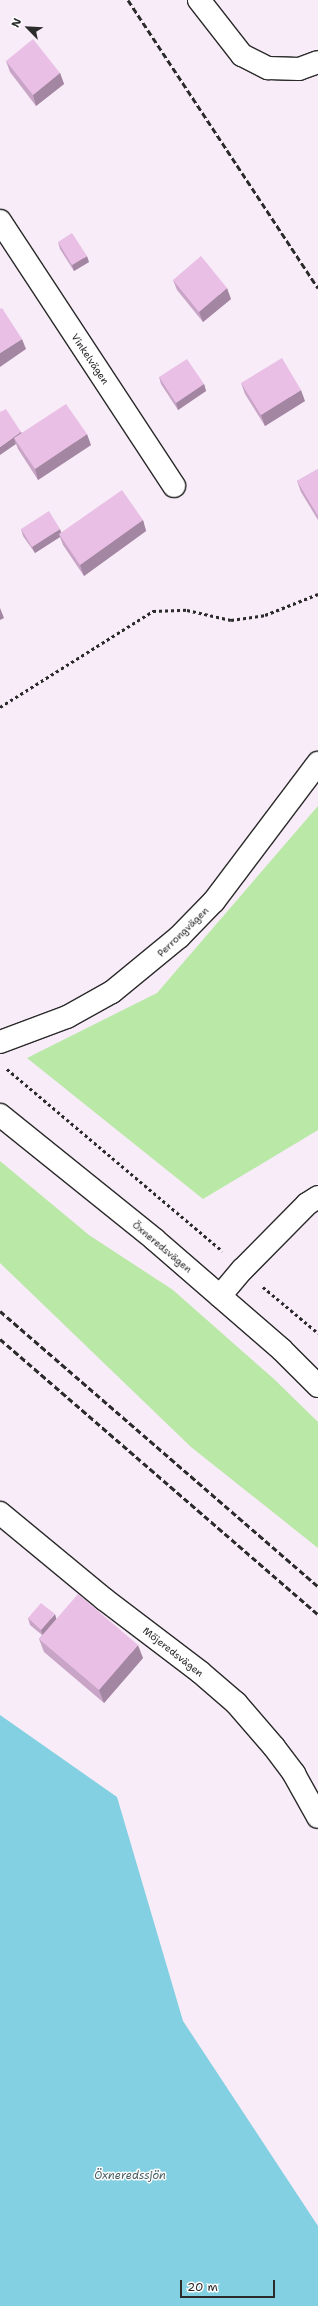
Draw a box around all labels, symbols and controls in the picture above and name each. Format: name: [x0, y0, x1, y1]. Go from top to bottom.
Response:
north arrow: [8, 8, 48, 48]
text: N: [8, 16, 25, 30]
street label: Vinkelvägen: [69, 331, 111, 387]
street label: Perrongvägen: [155, 905, 211, 959]
street label: Öxneredsvägen: [130, 1219, 194, 1275]
street label: Möjeredsvägen: [140, 1625, 206, 1679]
water label: Öxneredssjön: [94, 2169, 166, 2183]
scale bar: [182, 2272, 277, 2298]
text: 20 m: [187, 2279, 218, 2295]

